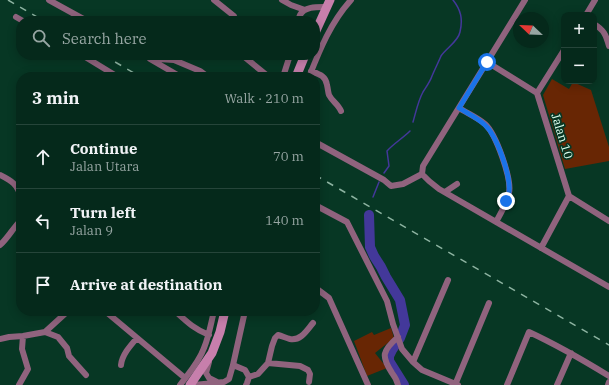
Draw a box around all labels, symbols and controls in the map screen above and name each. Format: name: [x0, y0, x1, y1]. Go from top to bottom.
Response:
north arrow: [513, 12, 549, 48]
map controls: [561, 12, 597, 84]
button: +: [561, 12, 597, 48]
search box: [16, 16, 320, 60]
icon: search: [30, 27, 52, 49]
text: Search here: [62, 29, 147, 48]
button: −: [561, 48, 597, 84]
route start: [478, 53, 496, 71]
text: 3 min: [32, 87, 80, 109]
text: Walk · 210 m: [225, 90, 304, 107]
street label: Jalan 10: [548, 111, 577, 161]
text: Continue: [70, 139, 137, 158]
icon: ahead: [32, 146, 54, 168]
text: 70 m: [273, 148, 304, 165]
text: Jalan Utara: [70, 158, 139, 175]
route end: [497, 192, 515, 210]
text: Turn left: [70, 203, 136, 222]
icon: left: [32, 210, 54, 232]
text: 140 m: [265, 212, 304, 229]
text: Jalan 9: [70, 222, 113, 239]
icon: arrive: [32, 274, 54, 296]
text: Arrive at destination: [70, 275, 222, 294]

